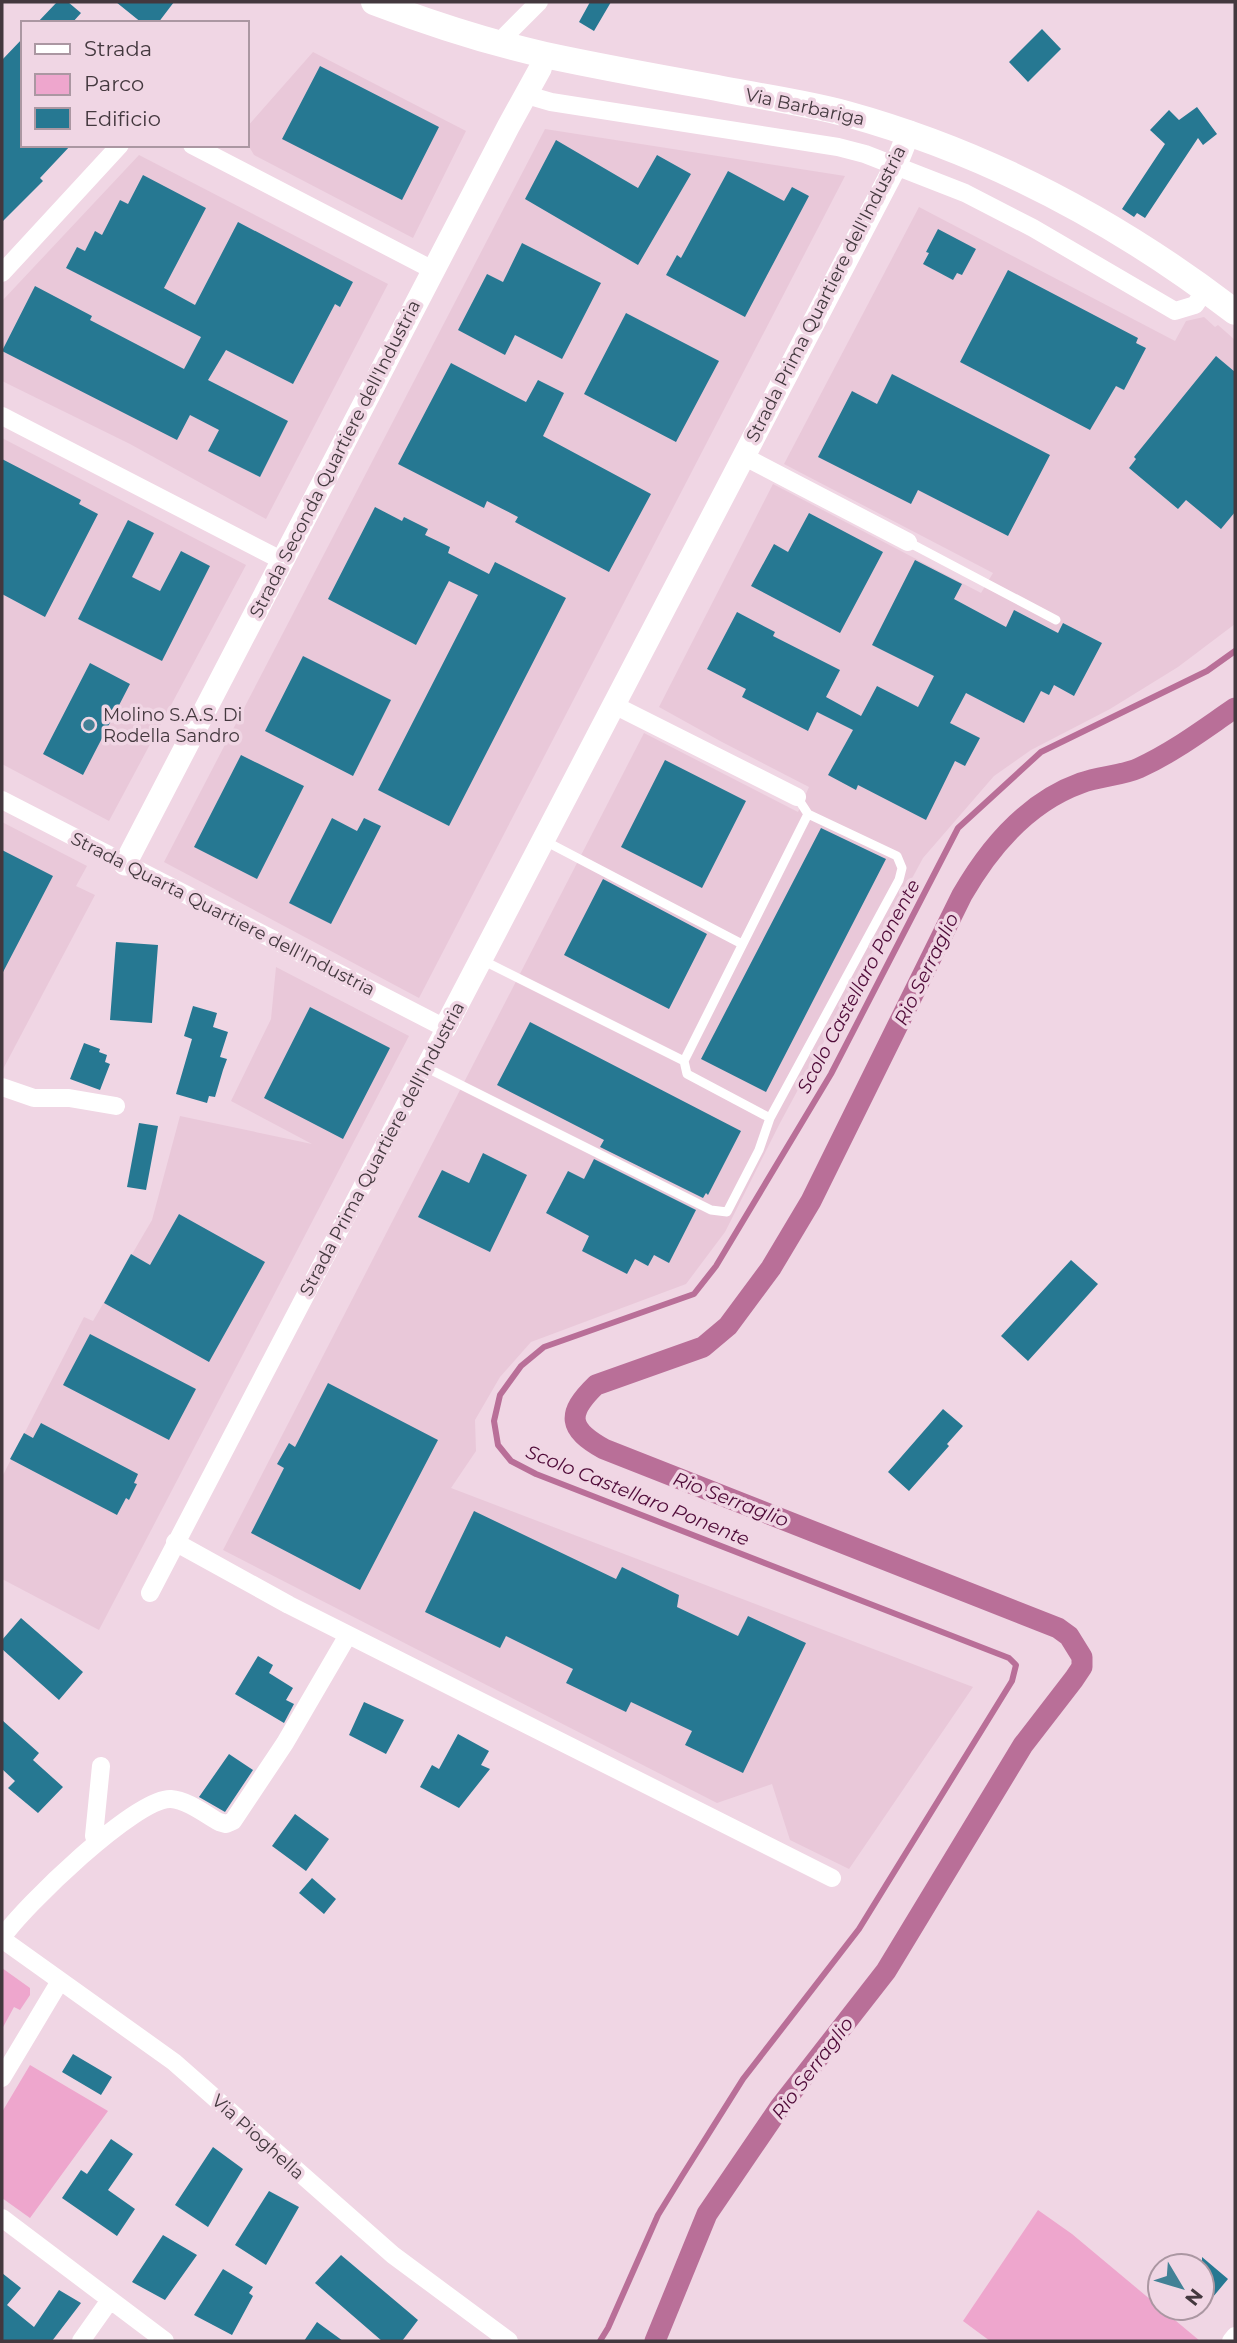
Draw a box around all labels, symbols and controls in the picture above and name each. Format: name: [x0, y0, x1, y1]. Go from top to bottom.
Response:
legend: [21, 21, 248, 147]
text: Strada: [84, 36, 152, 61]
text: Parco: [84, 71, 144, 96]
street label: Via Barbariga: [743, 84, 867, 130]
text: Edificio: [84, 106, 161, 131]
street label: Strada Prima Quartiere dell'Industria: [741, 142, 911, 446]
street label: Strada Seconda Quartiere dell'Industria: [245, 296, 425, 622]
place label: Molino S.A.S. Di Rodella Sandro: [103, 704, 242, 747]
marker: Molino S.A.S. Di Rodella Sandro: [81, 717, 97, 733]
street label: Strada Quarta Quartiere dell'Industria: [67, 827, 379, 1001]
water label: Scolo Castellaro Ponente: [792, 875, 925, 1097]
water label: Rio Serraglio: [889, 909, 964, 1029]
street label: Strada Prima Quartiere dell'Industria: [295, 998, 469, 1300]
water label: Scolo Castellaro Ponente: [523, 1440, 753, 1551]
water label: Rio Serraglio: [670, 1467, 792, 1532]
water label: Rio Serraglio: [767, 2013, 858, 2124]
street label: Via Pioghella: [207, 2090, 309, 2184]
north arrow: [1146, 2252, 1216, 2322]
text: N: [1180, 2284, 1208, 2310]

